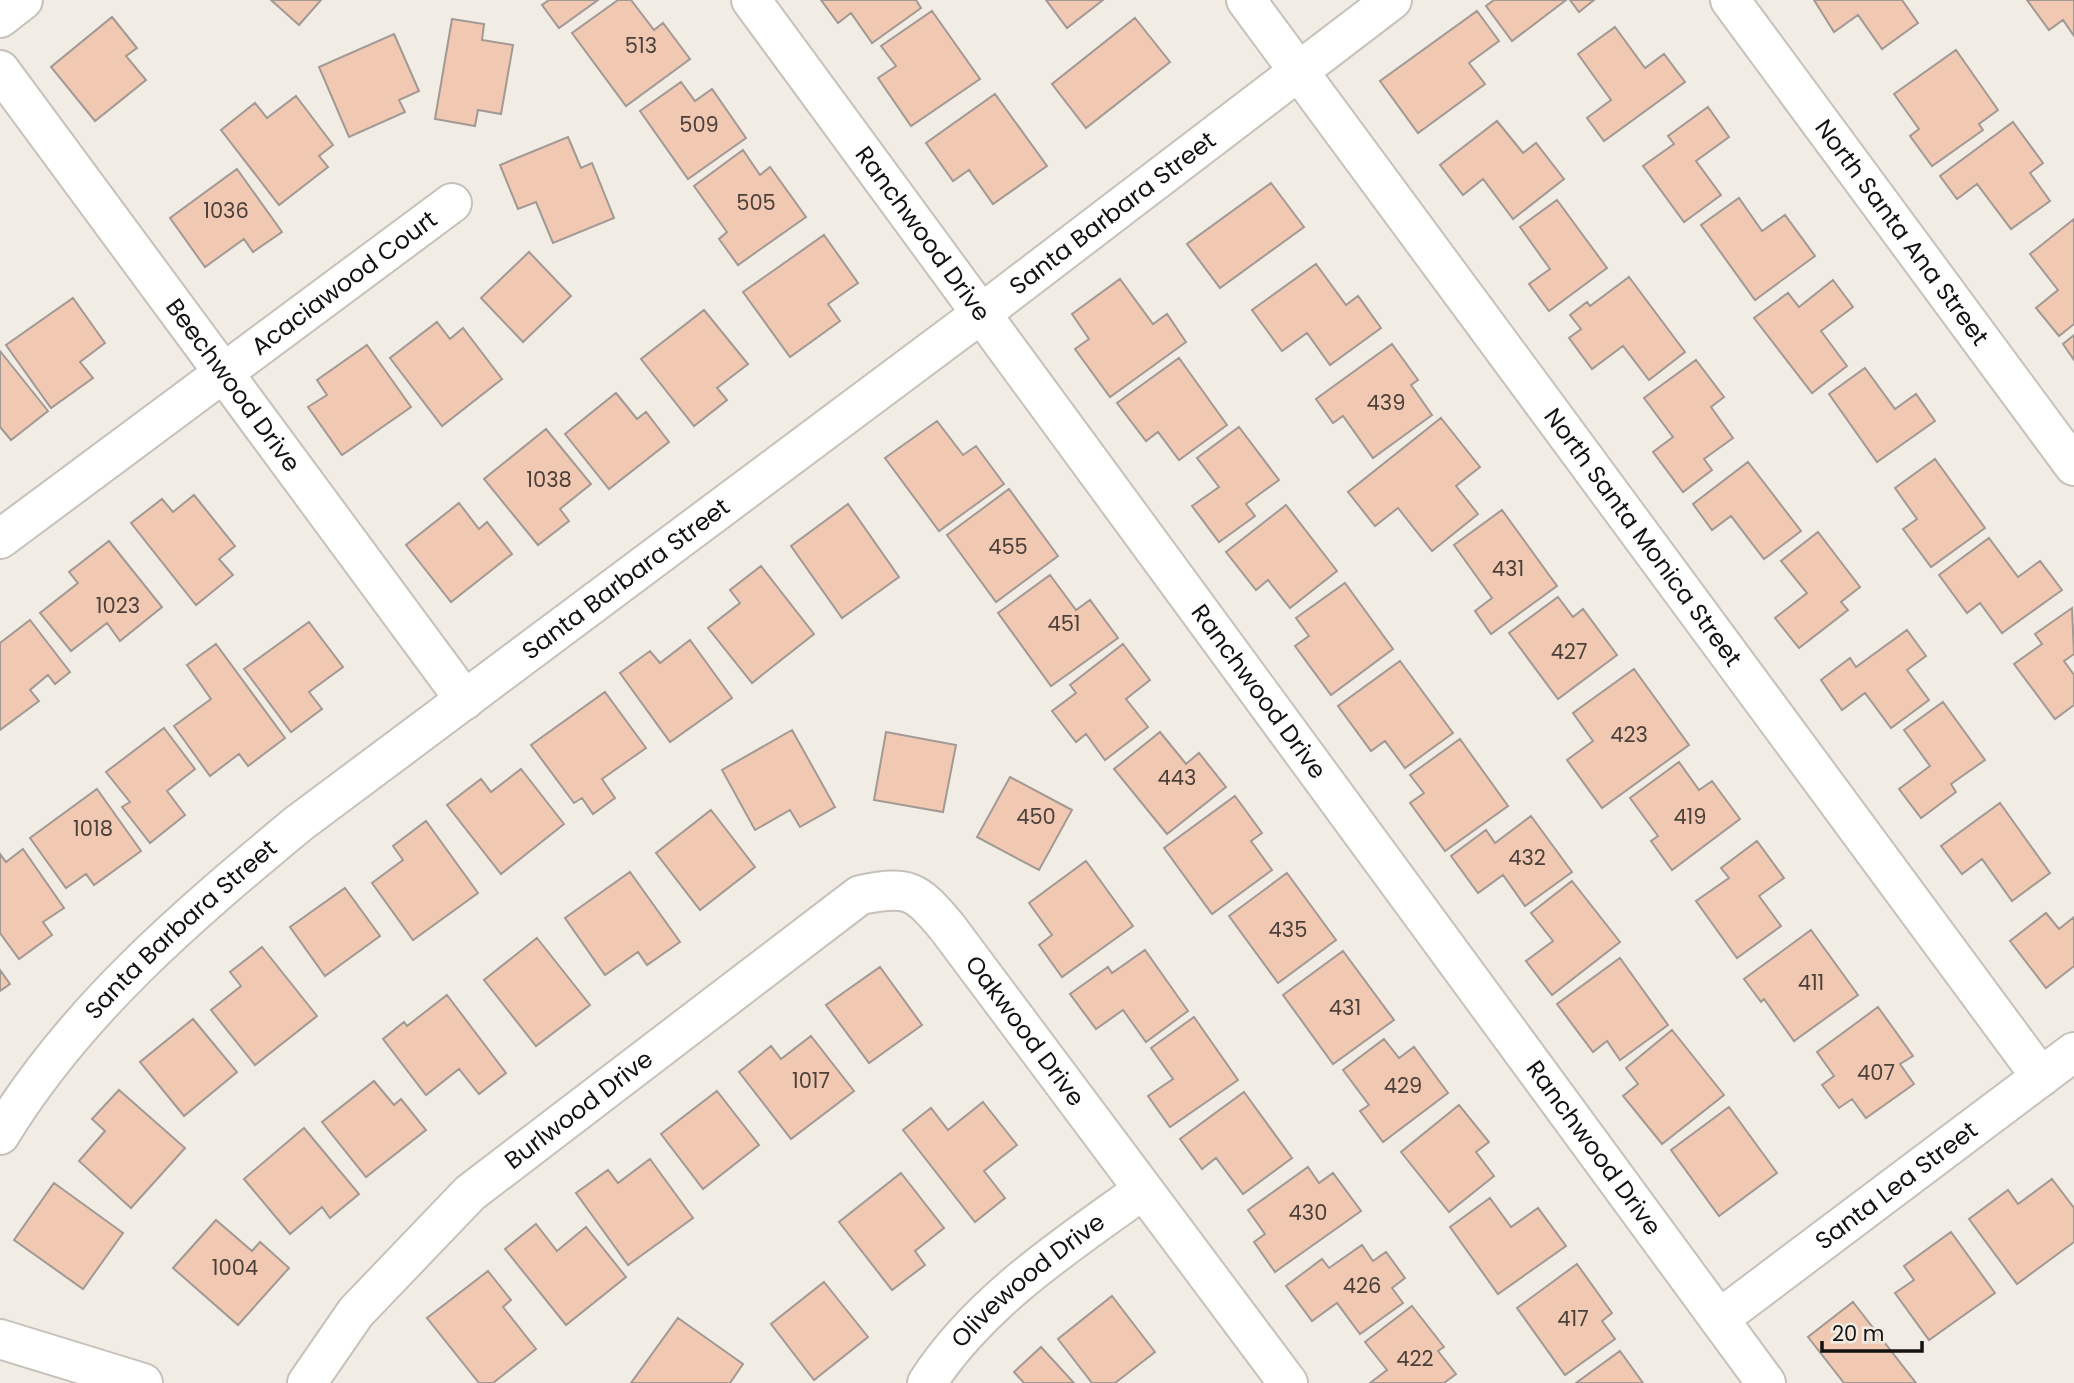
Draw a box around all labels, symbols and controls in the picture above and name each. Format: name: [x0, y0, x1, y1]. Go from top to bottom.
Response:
house number: 513: [625, 31, 657, 60]
house number: 509: [679, 110, 719, 139]
street label: North Santa Ana Street: [1808, 112, 1997, 352]
street label: Santa Barbara Street: [1002, 123, 1222, 302]
street label: Ranchwood Drive: [848, 139, 998, 328]
house number: 505: [736, 188, 776, 217]
house number: 1036: [203, 196, 249, 225]
street label: Acaciawood Court: [244, 203, 444, 363]
street label: Beechwood Drive: [158, 292, 308, 478]
house number: 439: [1367, 388, 1405, 417]
street label: North Santa Monica Street: [1537, 401, 1750, 673]
house number: 1038: [526, 465, 572, 494]
street label: Santa Barbara Street: [515, 490, 736, 667]
house number: 455: [988, 532, 1028, 561]
house number: 431: [1492, 554, 1524, 583]
house number: 1023: [96, 591, 140, 620]
street label: Ranchwood Drive: [1184, 597, 1334, 786]
house number: 451: [1047, 609, 1081, 638]
house number: 427: [1551, 637, 1587, 666]
house number: 423: [1610, 720, 1648, 749]
house number: 443: [1158, 763, 1196, 792]
house number: 450: [1016, 802, 1056, 831]
house number: 419: [1673, 802, 1707, 831]
house number: 1018: [73, 814, 113, 843]
street label: Santa Barbara Street: [77, 831, 284, 1026]
house number: 432: [1508, 843, 1546, 872]
house number: 435: [1269, 915, 1307, 944]
street label: Oakwood Drive: [958, 949, 1093, 1113]
house number: 411: [1798, 968, 1824, 997]
house number: 431: [1329, 993, 1361, 1022]
street label: Burlwood Drive: [498, 1042, 659, 1177]
street label: Ranchwood Drive: [1519, 1054, 1669, 1242]
house number: 407: [1857, 1058, 1895, 1087]
house number: 1017: [792, 1066, 830, 1095]
house number: 429: [1384, 1071, 1422, 1100]
street label: Santa Lea Street: [1808, 1113, 1984, 1257]
house number: 430: [1289, 1198, 1327, 1227]
street label: Olivewood Drive: [943, 1205, 1111, 1354]
house number: 1004: [212, 1253, 258, 1282]
house number: 426: [1343, 1271, 1381, 1300]
house number: 417: [1557, 1304, 1589, 1333]
scale bar: [1822, 1310, 1922, 1354]
text: 20 m: [1832, 1319, 1885, 1348]
house number: 422: [1396, 1344, 1434, 1373]

